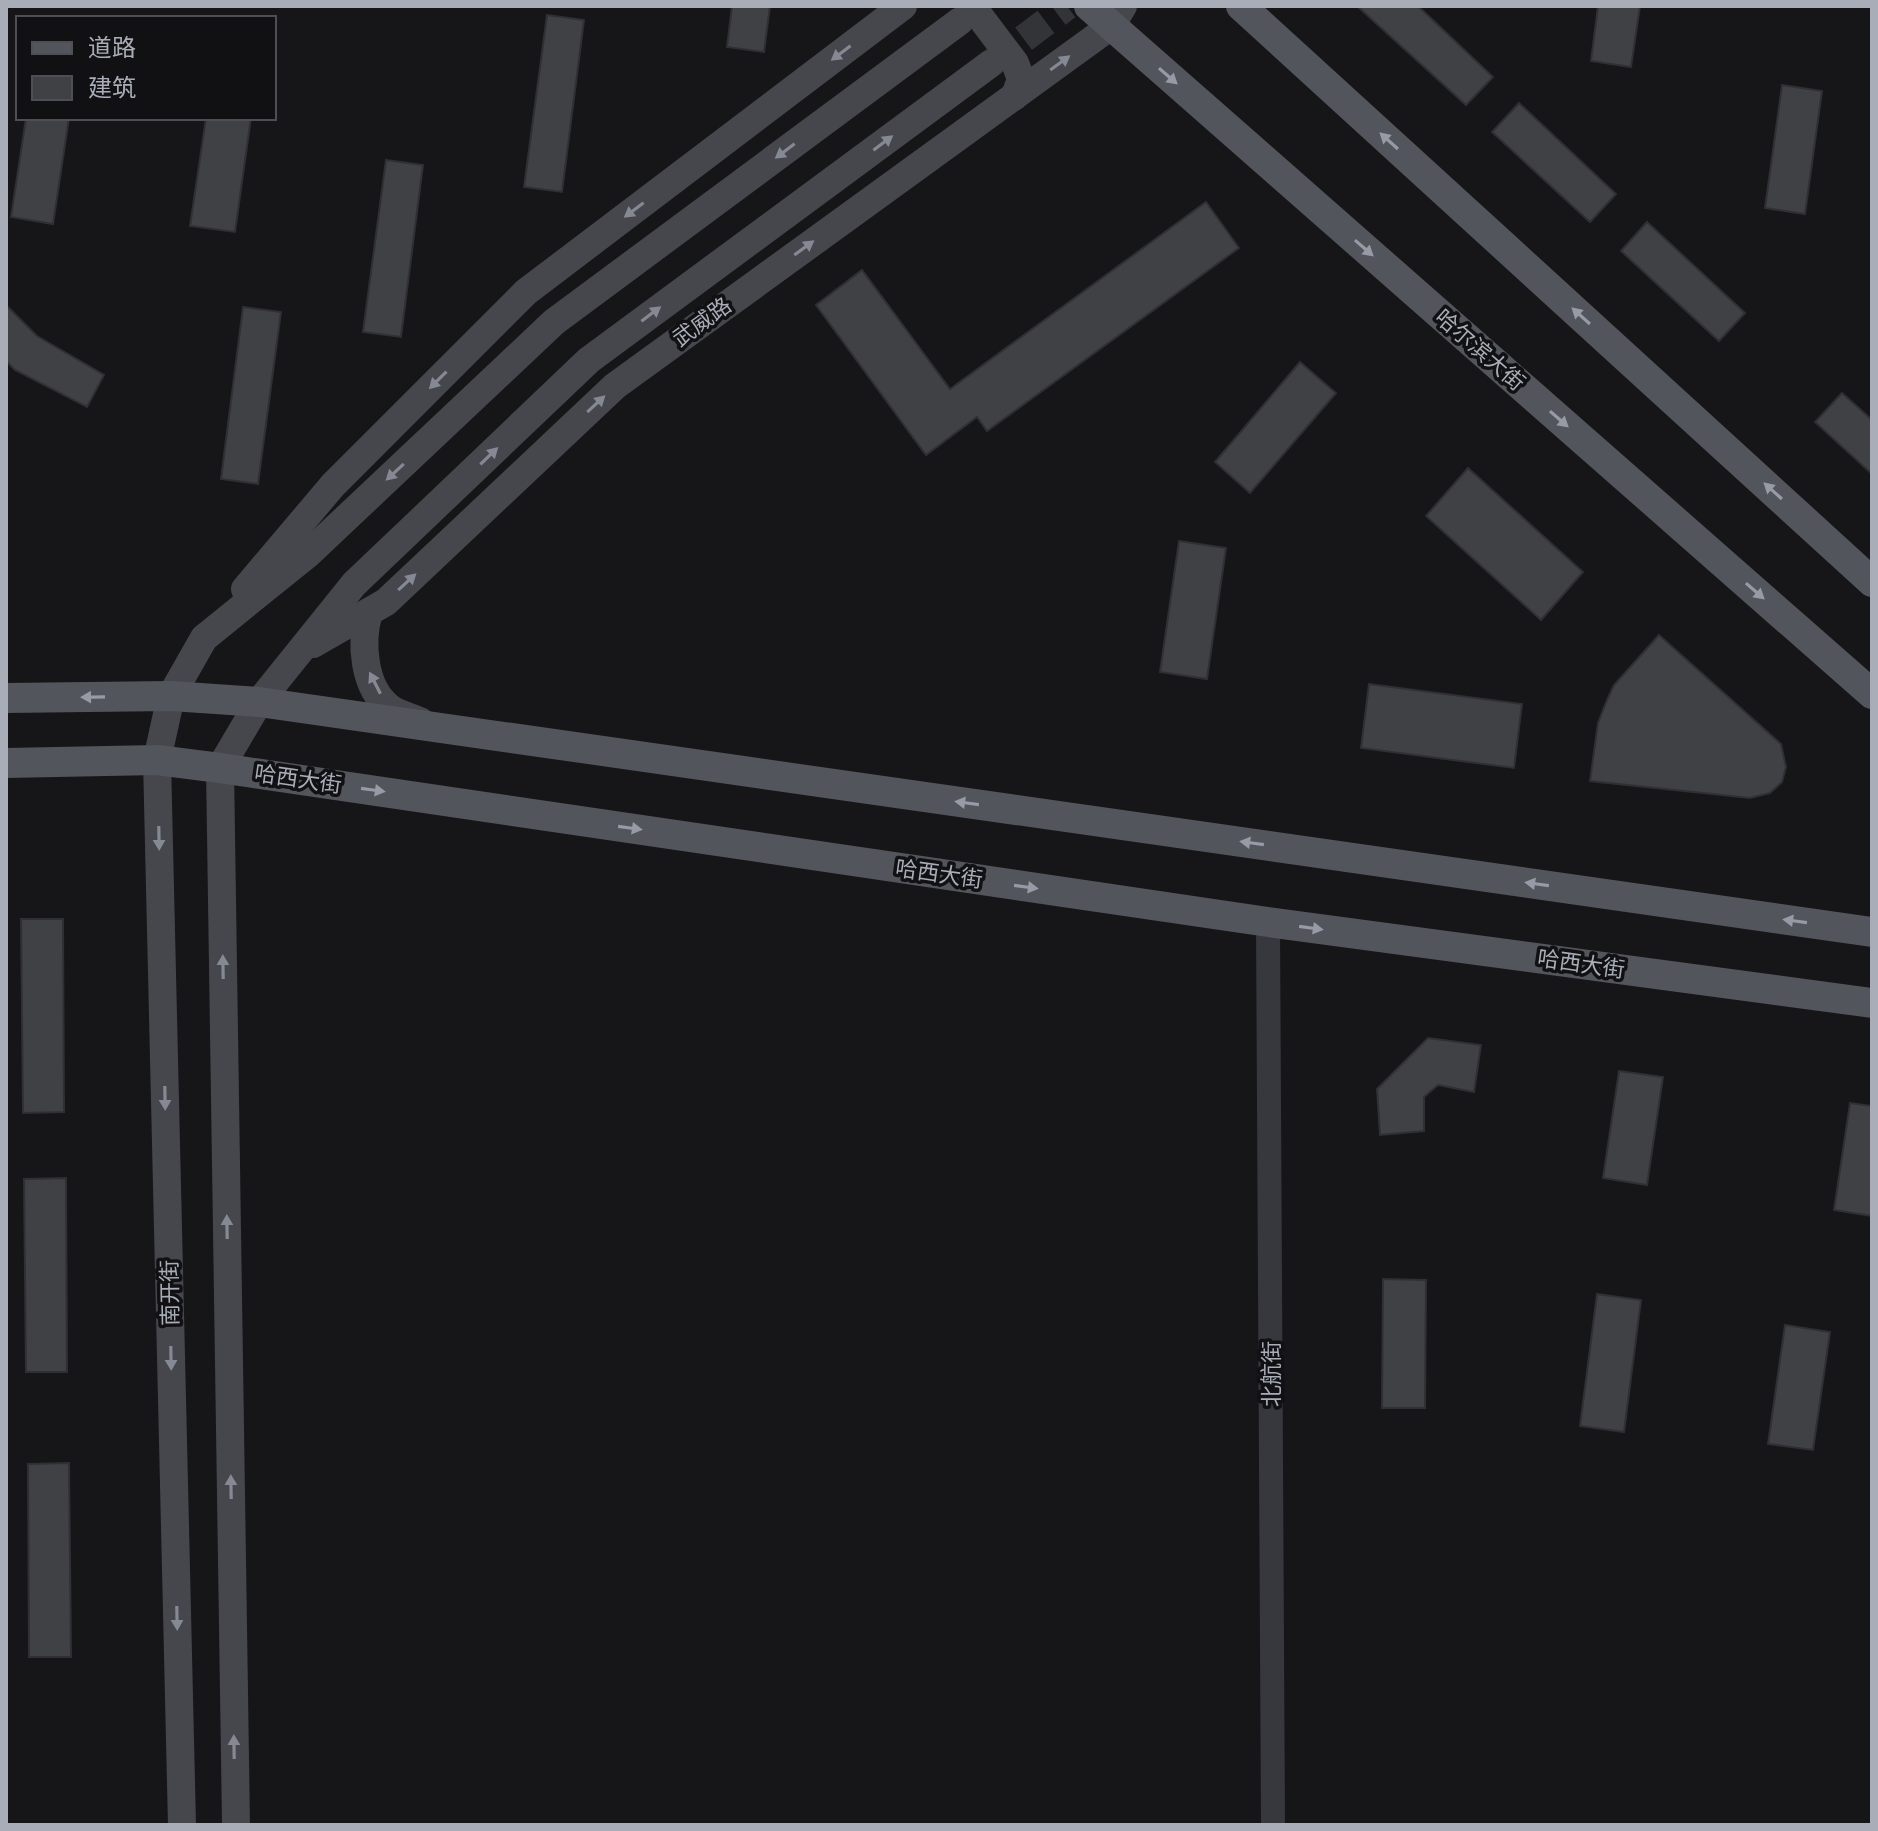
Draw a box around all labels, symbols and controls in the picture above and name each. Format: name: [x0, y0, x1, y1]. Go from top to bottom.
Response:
legend: [16, 16, 276, 120]
text: 道路: [88, 31, 136, 64]
one-way arrow: [831, 45, 851, 61]
one-way arrow: [1049, 55, 1070, 71]
one-way arrow: [1159, 67, 1178, 85]
text: 建筑: [88, 71, 136, 104]
one-way arrow: [1379, 133, 1399, 150]
one-way arrow: [873, 135, 893, 151]
one-way arrow: [774, 143, 796, 159]
one-way arrow: [624, 202, 644, 218]
one-way arrow: [1353, 239, 1373, 256]
one-way arrow: [794, 241, 814, 257]
street label: 武威路: [666, 290, 738, 354]
street label: 哈尔滨大街: [1428, 302, 1532, 398]
one-way arrow: [641, 307, 662, 322]
one-way arrow: [1572, 308, 1591, 326]
one-way arrow: [429, 370, 448, 389]
one-way arrow: [586, 395, 605, 413]
one-way arrow: [1550, 410, 1569, 428]
one-way arrow: [479, 447, 498, 465]
one-way arrow: [386, 462, 405, 480]
one-way arrow: [1764, 483, 1783, 501]
one-way arrow: [397, 573, 416, 592]
one-way arrow: [1744, 582, 1764, 599]
one-way arrow: [368, 672, 382, 695]
one-way arrow: [80, 691, 105, 703]
street label: 哈西大街: [252, 758, 344, 800]
one-way arrow: [361, 784, 386, 797]
one-way arrow: [954, 796, 979, 809]
one-way arrow: [618, 822, 643, 835]
one-way arrow: [153, 826, 165, 851]
one-way arrow: [1239, 836, 1264, 849]
street label: 哈西大街: [893, 853, 985, 895]
one-way arrow: [1525, 877, 1550, 890]
one-way arrow: [1014, 881, 1039, 894]
one-way arrow: [1782, 914, 1807, 927]
one-way arrow: [1299, 922, 1324, 935]
street label: 哈西大街: [1535, 943, 1627, 985]
one-way arrow: [217, 954, 229, 979]
one-way arrow: [159, 1086, 171, 1111]
one-way arrow: [221, 1214, 233, 1239]
street label: 南开街: [154, 1260, 186, 1326]
street label: 北航街: [1256, 1341, 1287, 1407]
one-way arrow: [165, 1346, 178, 1371]
one-way arrow: [224, 1474, 237, 1499]
one-way arrow: [171, 1606, 184, 1631]
one-way arrow: [228, 1734, 241, 1759]

